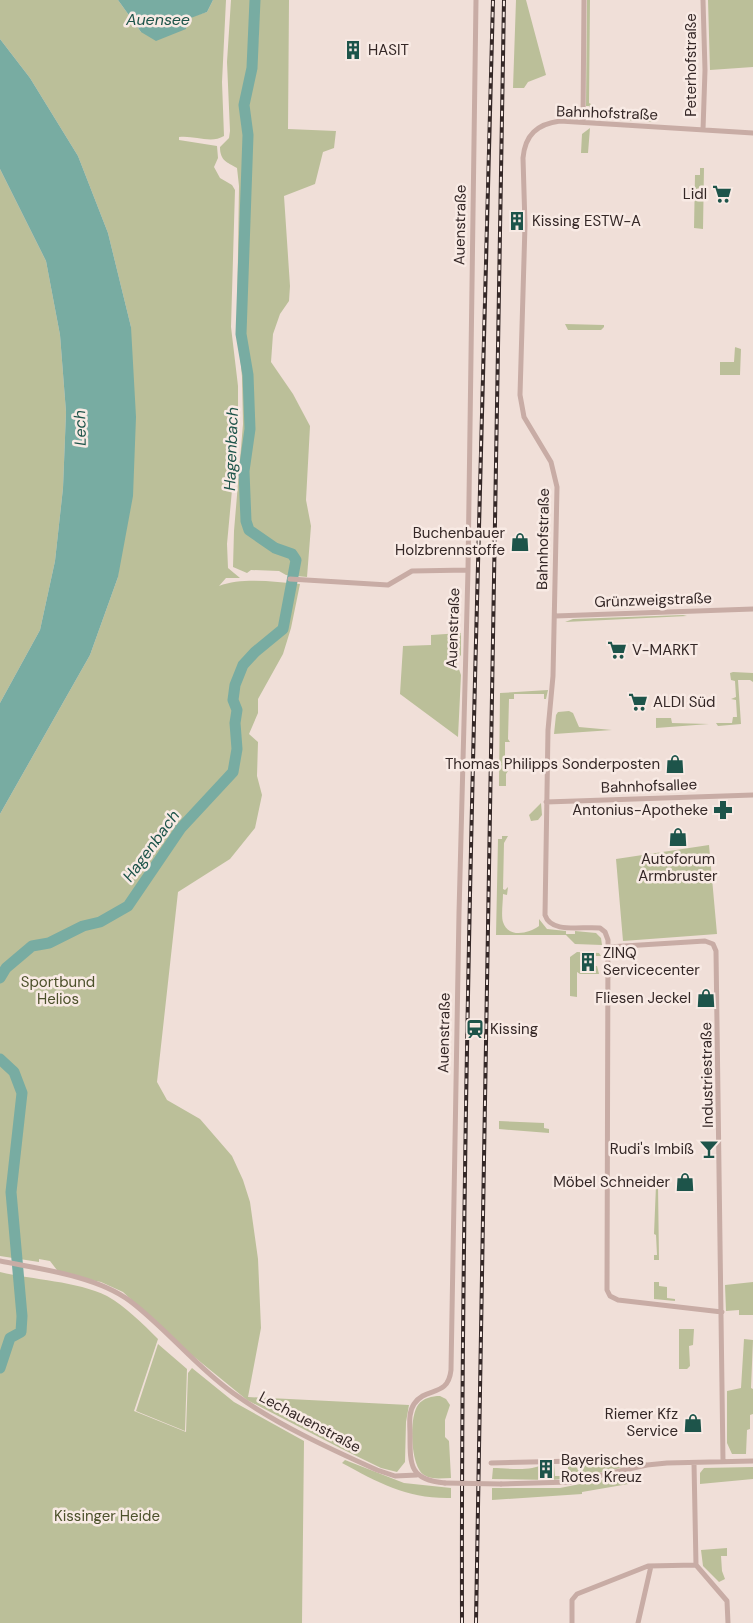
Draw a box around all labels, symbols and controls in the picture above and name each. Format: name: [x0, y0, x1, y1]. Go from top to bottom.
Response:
water label: Auensee: [125, 9, 190, 30]
street label: Peterhofstraße: [681, 13, 701, 117]
building icon: HASIT: [342, 39, 364, 61]
place label: HASIT: [368, 40, 409, 60]
street label: Bahnhofstraße: [556, 101, 658, 125]
supermarket icon: Lidl: [711, 183, 733, 205]
place label: Lidl: [683, 184, 707, 204]
street label: Auenstraße: [449, 185, 471, 265]
building icon: Kissing ESTW-A: [506, 210, 528, 232]
place label: Kissing ESTW-A: [532, 211, 641, 231]
water label: Hagenbach: [219, 407, 243, 491]
water label: Lech: [69, 410, 91, 446]
street label: Bahnhofstraße: [532, 488, 554, 590]
place label: Buchenbauer Holzbrennstoffe: [395, 523, 505, 560]
shop icon: Buchenbauer Holzbrennstoffe: [509, 531, 531, 553]
street label: Auenstraße: [442, 587, 464, 669]
street label: Grünzweigstraße: [594, 588, 712, 612]
supermarket icon: V-MARKT: [606, 639, 628, 661]
place label: V-MARKT: [632, 640, 698, 660]
supermarket icon: ALDI Süd: [627, 691, 649, 713]
place label: ALDI Süd: [653, 692, 715, 712]
shop icon: Thomas Philipps Sonderposten: [664, 753, 686, 775]
place label: Thomas Philipps Sonderposten: [445, 754, 660, 774]
street label: Bahnhofsallee: [601, 774, 697, 798]
pharmacy icon: Antonius-Apotheke: [712, 799, 734, 821]
place label: Antonius-Apotheke: [572, 800, 708, 820]
water label: Hagenbach: [118, 806, 184, 886]
shop icon: Autoforum Armbruster: [667, 826, 689, 848]
place label: Autoforum Armbruster: [638, 849, 718, 886]
place label: ZINQ Servicecenter: [603, 943, 700, 980]
building icon: ZINQ Servicecenter: [577, 951, 599, 973]
park label: Sportbund Helios: [21, 972, 95, 1009]
shop icon: Fliesen Jeckel: [695, 987, 717, 1009]
place label: Fliesen Jeckel: [595, 988, 691, 1008]
street label: Auenstraße: [433, 993, 455, 1073]
station icon: Kissing: [464, 1018, 486, 1040]
place label: Kissing: [490, 1019, 538, 1039]
street label: Industriestraße: [696, 1022, 718, 1128]
bar icon: Rudi's Imbiß: [698, 1138, 720, 1160]
place label: Rudi's Imbiß: [610, 1139, 694, 1159]
shop icon: Möbel Schneider: [674, 1171, 696, 1193]
place label: Möbel Schneider: [553, 1172, 670, 1192]
street label: Lechauenstraße: [256, 1387, 364, 1457]
place label: Riemer Kfz Service: [605, 1404, 678, 1441]
shop icon: Riemer Kfz Service: [682, 1412, 704, 1434]
place label: Bayerisches Rotes Kreuz: [561, 1450, 644, 1487]
building icon: Bayerisches Rotes Kreuz: [535, 1458, 557, 1480]
park label: Kissinger Heide: [54, 1506, 160, 1526]

